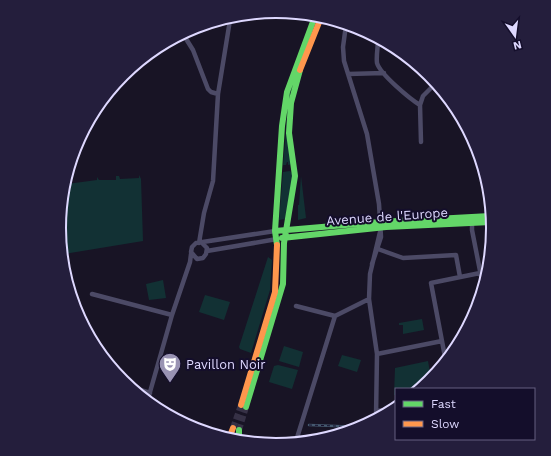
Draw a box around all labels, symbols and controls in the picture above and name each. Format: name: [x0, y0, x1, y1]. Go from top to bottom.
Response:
north arrow: [495, 16, 535, 56]
text: N: [512, 38, 523, 53]
street label: Avenue de l'Europe: [326, 205, 448, 228]
theatre icon: Pavillon Noir: [157, 351, 183, 384]
place label: Pavillon Noir: [186, 357, 266, 372]
legend: [395, 388, 535, 440]
text: Fast: [431, 397, 456, 411]
text: Slow: [431, 417, 459, 431]

